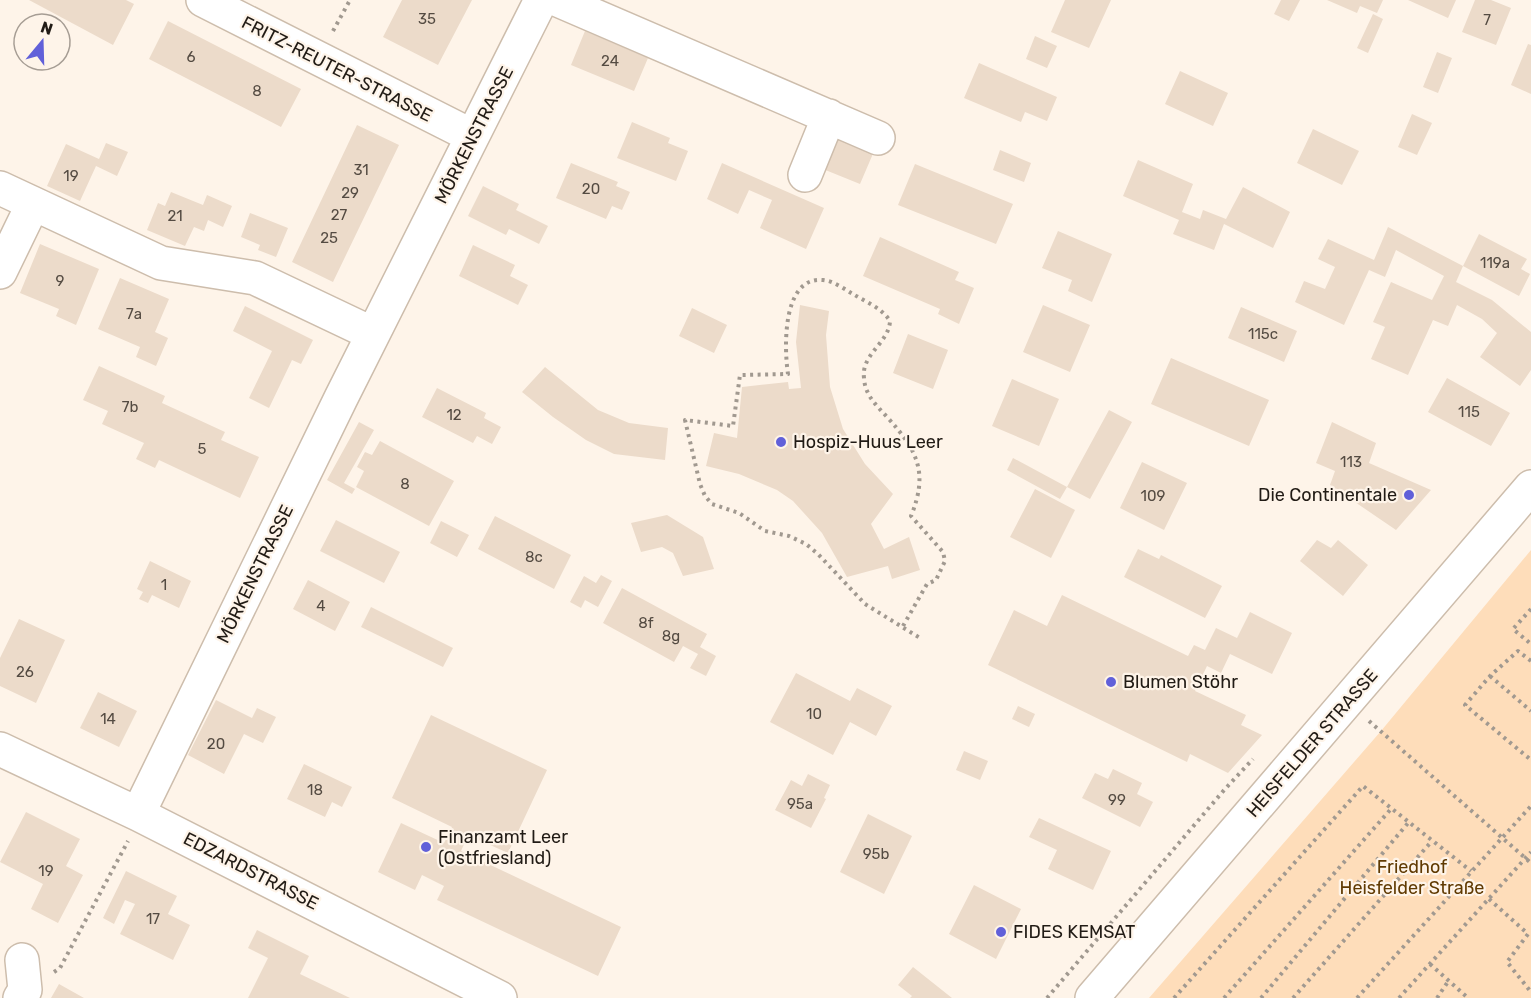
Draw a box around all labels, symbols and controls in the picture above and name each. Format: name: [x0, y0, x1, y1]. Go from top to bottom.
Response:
house number: 35: [418, 10, 436, 28]
street label: FRITZ-REUTER-STRASSE: [238, 11, 436, 127]
house number: 7: [1483, 11, 1491, 29]
north arrow: [12, 12, 72, 72]
text: N: [38, 17, 55, 39]
house number: 6: [186, 48, 196, 66]
house number: 24: [601, 52, 619, 70]
street label: MÖRKENSTRASSE: [430, 63, 518, 207]
house number: 8: [252, 82, 262, 100]
house number: 31: [353, 161, 369, 179]
house number: 19: [63, 167, 79, 185]
house number: 20: [582, 180, 600, 198]
house number: 29: [341, 184, 359, 202]
house number: 27: [331, 206, 348, 224]
house number: 21: [167, 207, 183, 225]
house number: 25: [320, 229, 338, 247]
house number: 119a: [1480, 254, 1510, 272]
house number: 9: [56, 272, 65, 290]
house number: 7a: [126, 305, 142, 323]
house number: 115c: [1248, 325, 1278, 343]
house number: 7b: [122, 398, 138, 416]
house number: 115: [1458, 403, 1480, 421]
house number: 12: [446, 406, 462, 424]
place label: Hospiz-Huus Leer: [793, 431, 943, 453]
marker: Hospiz-Huus Leer: [774, 435, 788, 449]
house number: 5: [198, 440, 207, 458]
house number: 113: [1340, 453, 1362, 471]
house number: 8: [400, 475, 410, 493]
place label: Die Continentale: [1258, 484, 1397, 506]
house number: 109: [1141, 487, 1166, 505]
marker: Die Continentale: [1402, 488, 1416, 502]
street label: MÖRKENSTRASSE: [212, 501, 298, 647]
house number: 8c: [525, 548, 543, 566]
house number: 1: [161, 576, 167, 594]
house number: 4: [316, 597, 326, 615]
house number: 8f: [638, 614, 654, 632]
house number: 8g: [662, 627, 680, 645]
house number: 26: [16, 663, 34, 681]
street label: HEISFELDER STRASSE: [1242, 664, 1382, 822]
place label: Blumen Stöhr: [1123, 671, 1238, 693]
marker: Blumen Stöhr: [1104, 675, 1118, 689]
house number: 10: [806, 705, 822, 723]
house number: 14: [100, 710, 116, 728]
house number: 20: [207, 735, 225, 753]
house number: 18: [307, 781, 323, 799]
house number: 99: [1108, 791, 1126, 809]
house number: 95a: [787, 795, 813, 813]
place label: Finanzamt Leer (Ostfriesland): [438, 826, 568, 869]
street label: EDZARDSTRASSE: [180, 827, 322, 915]
marker: Finanzamt Leer (Ostfriesland): [419, 840, 433, 854]
house number: 95b: [863, 845, 889, 863]
park label: Friedhof Heisfelder Straße: [1340, 856, 1484, 899]
house number: 19: [38, 862, 54, 880]
house number: 17: [146, 910, 160, 928]
place label: FIDES KEMSAT: [1013, 921, 1136, 943]
marker: FIDES KEMSAT: [994, 925, 1008, 939]

